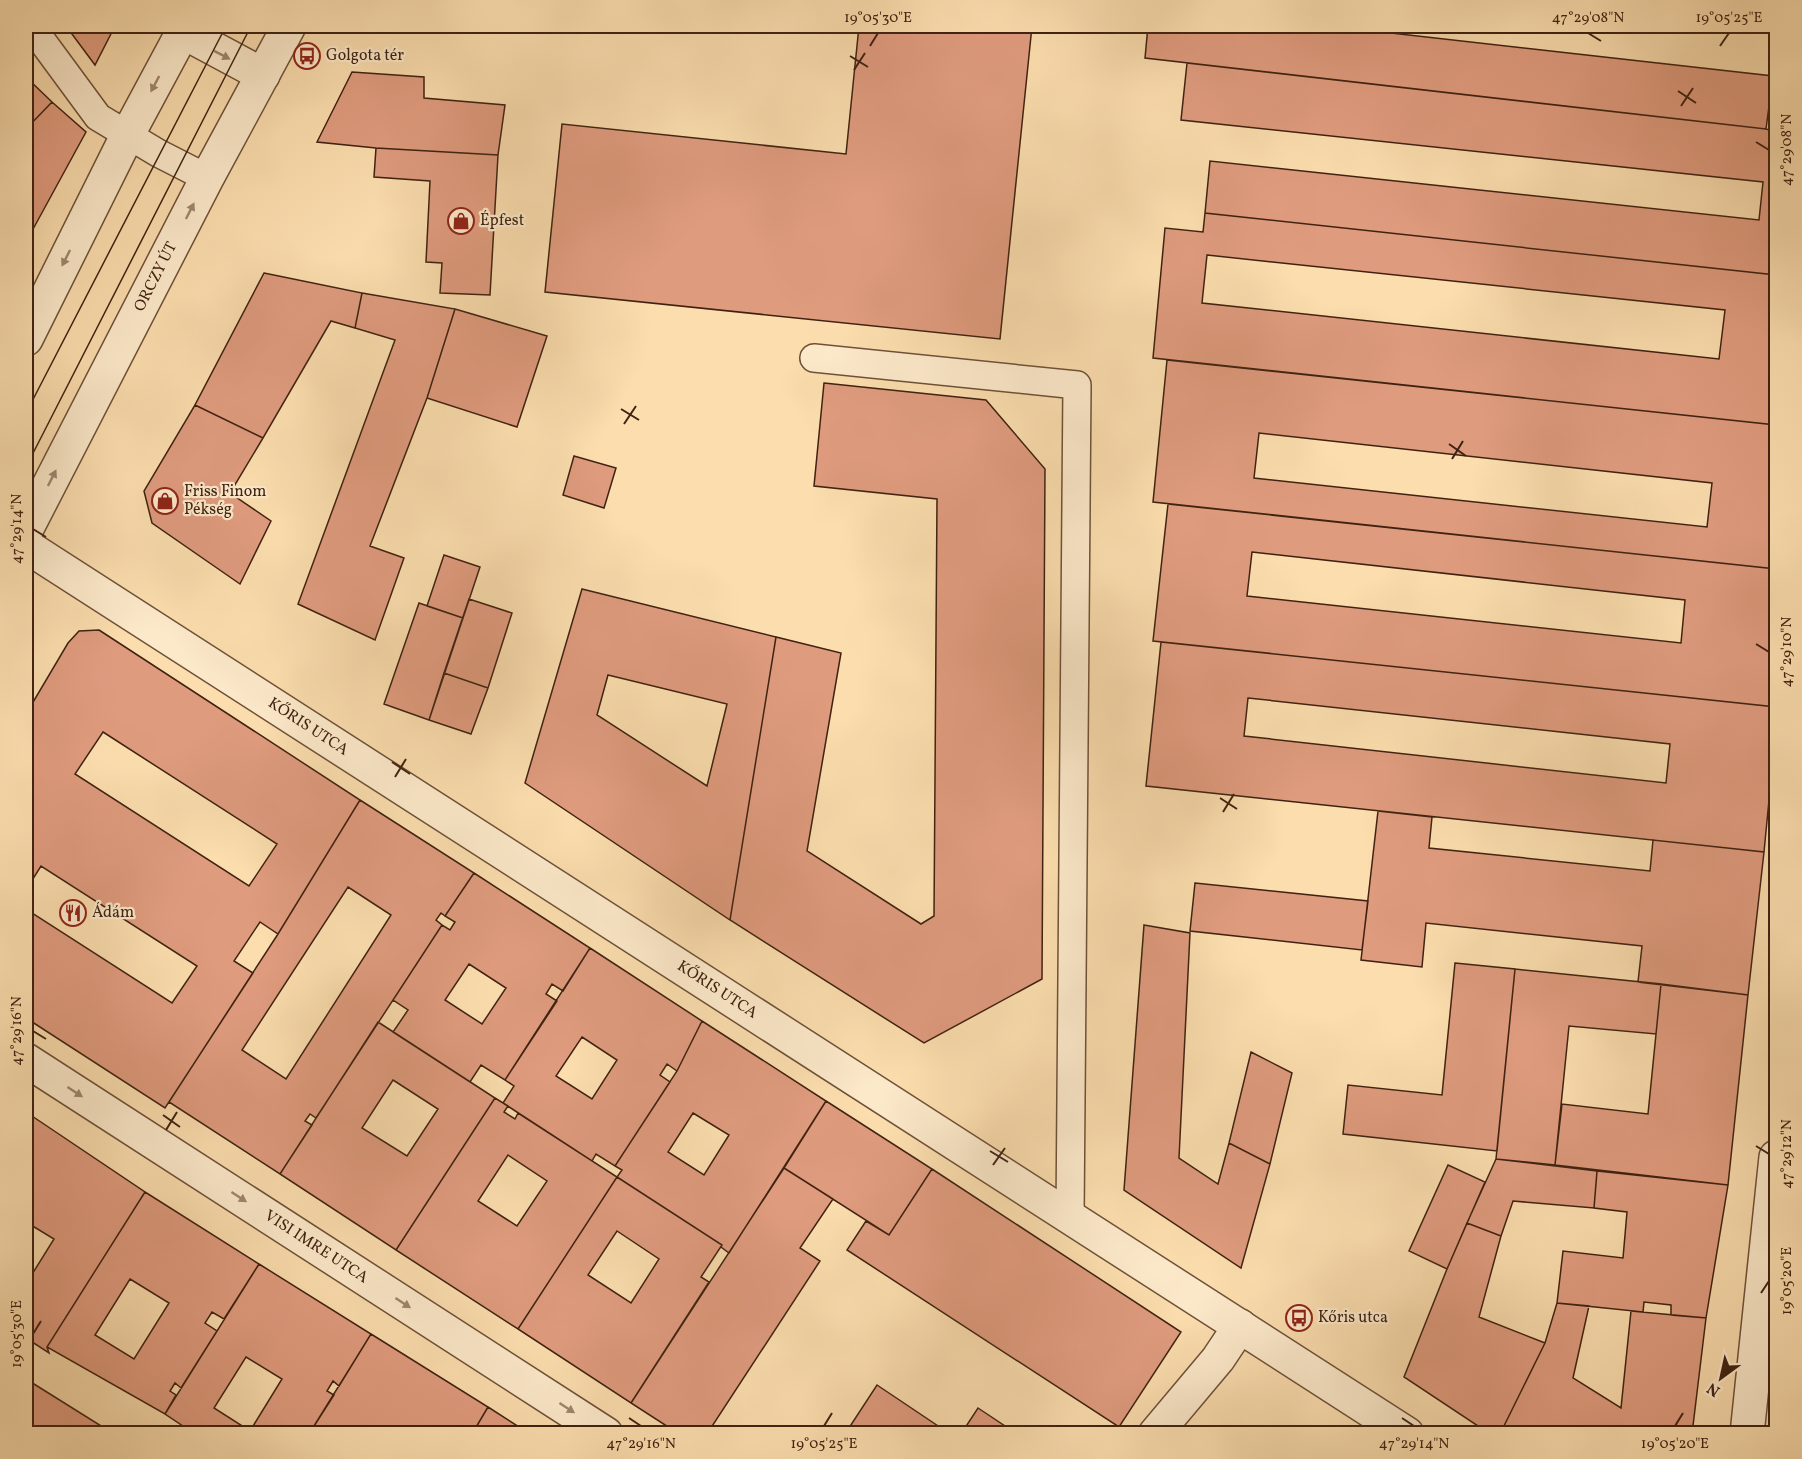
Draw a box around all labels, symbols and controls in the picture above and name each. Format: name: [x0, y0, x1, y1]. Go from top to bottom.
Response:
text: 19°05'30"E: [844, 8, 912, 29]
text: 47°29'08"N: [1552, 8, 1624, 29]
text: 19°05'25"E: [1696, 8, 1762, 29]
bus stop icon: Golgota tér: [292, 41, 322, 71]
place label: Golgota tér: [326, 45, 404, 67]
one-way arrow: [214, 50, 231, 60]
one-way arrow: [150, 76, 160, 93]
text: 47°29'08"N: [1777, 114, 1798, 186]
one-way arrow: [185, 202, 195, 219]
shop icon: Épfest: [446, 206, 476, 236]
place label: Épfest: [480, 210, 525, 232]
street label: ORCZY ÚT: [129, 238, 183, 316]
one-way arrow: [62, 249, 71, 266]
one-way arrow: [48, 469, 57, 486]
place label: Friss Finom Pékség: [184, 481, 266, 521]
shop icon: Friss Finom Pékség: [150, 486, 180, 516]
text: 47°29'14"N: [7, 494, 28, 564]
text: 47°29'10"N: [1777, 617, 1798, 687]
street label: KŐRIS UTCA: [263, 693, 353, 761]
restaurant icon: Ádám: [58, 898, 88, 928]
place label: Ádám: [92, 902, 134, 924]
street label: KŐRIS UTCA: [672, 956, 762, 1024]
text: 47°29'16"N: [7, 996, 28, 1066]
one-way arrow: [67, 1086, 83, 1097]
text: 47°29'12"N: [1777, 1119, 1798, 1189]
one-way arrow: [231, 1192, 247, 1203]
street label: VISI IMRE UTCA: [260, 1205, 372, 1289]
text: 19°05'20"E: [1777, 1247, 1798, 1315]
one-way arrow: [395, 1297, 411, 1308]
text: 19°05'30"E: [7, 1300, 28, 1368]
bus stop icon: Kőris utca: [1284, 1303, 1314, 1333]
place label: Kőris utca: [1318, 1307, 1388, 1329]
north arrow: [1691, 1348, 1751, 1408]
text: N: [1703, 1376, 1725, 1401]
one-way arrow: [559, 1403, 575, 1414]
text: 47°29'16"N: [606, 1434, 676, 1455]
text: 19°05'25"E: [791, 1434, 857, 1455]
text: 47°29'14"N: [1379, 1434, 1449, 1455]
text: 19°05'20"E: [1641, 1434, 1709, 1455]

